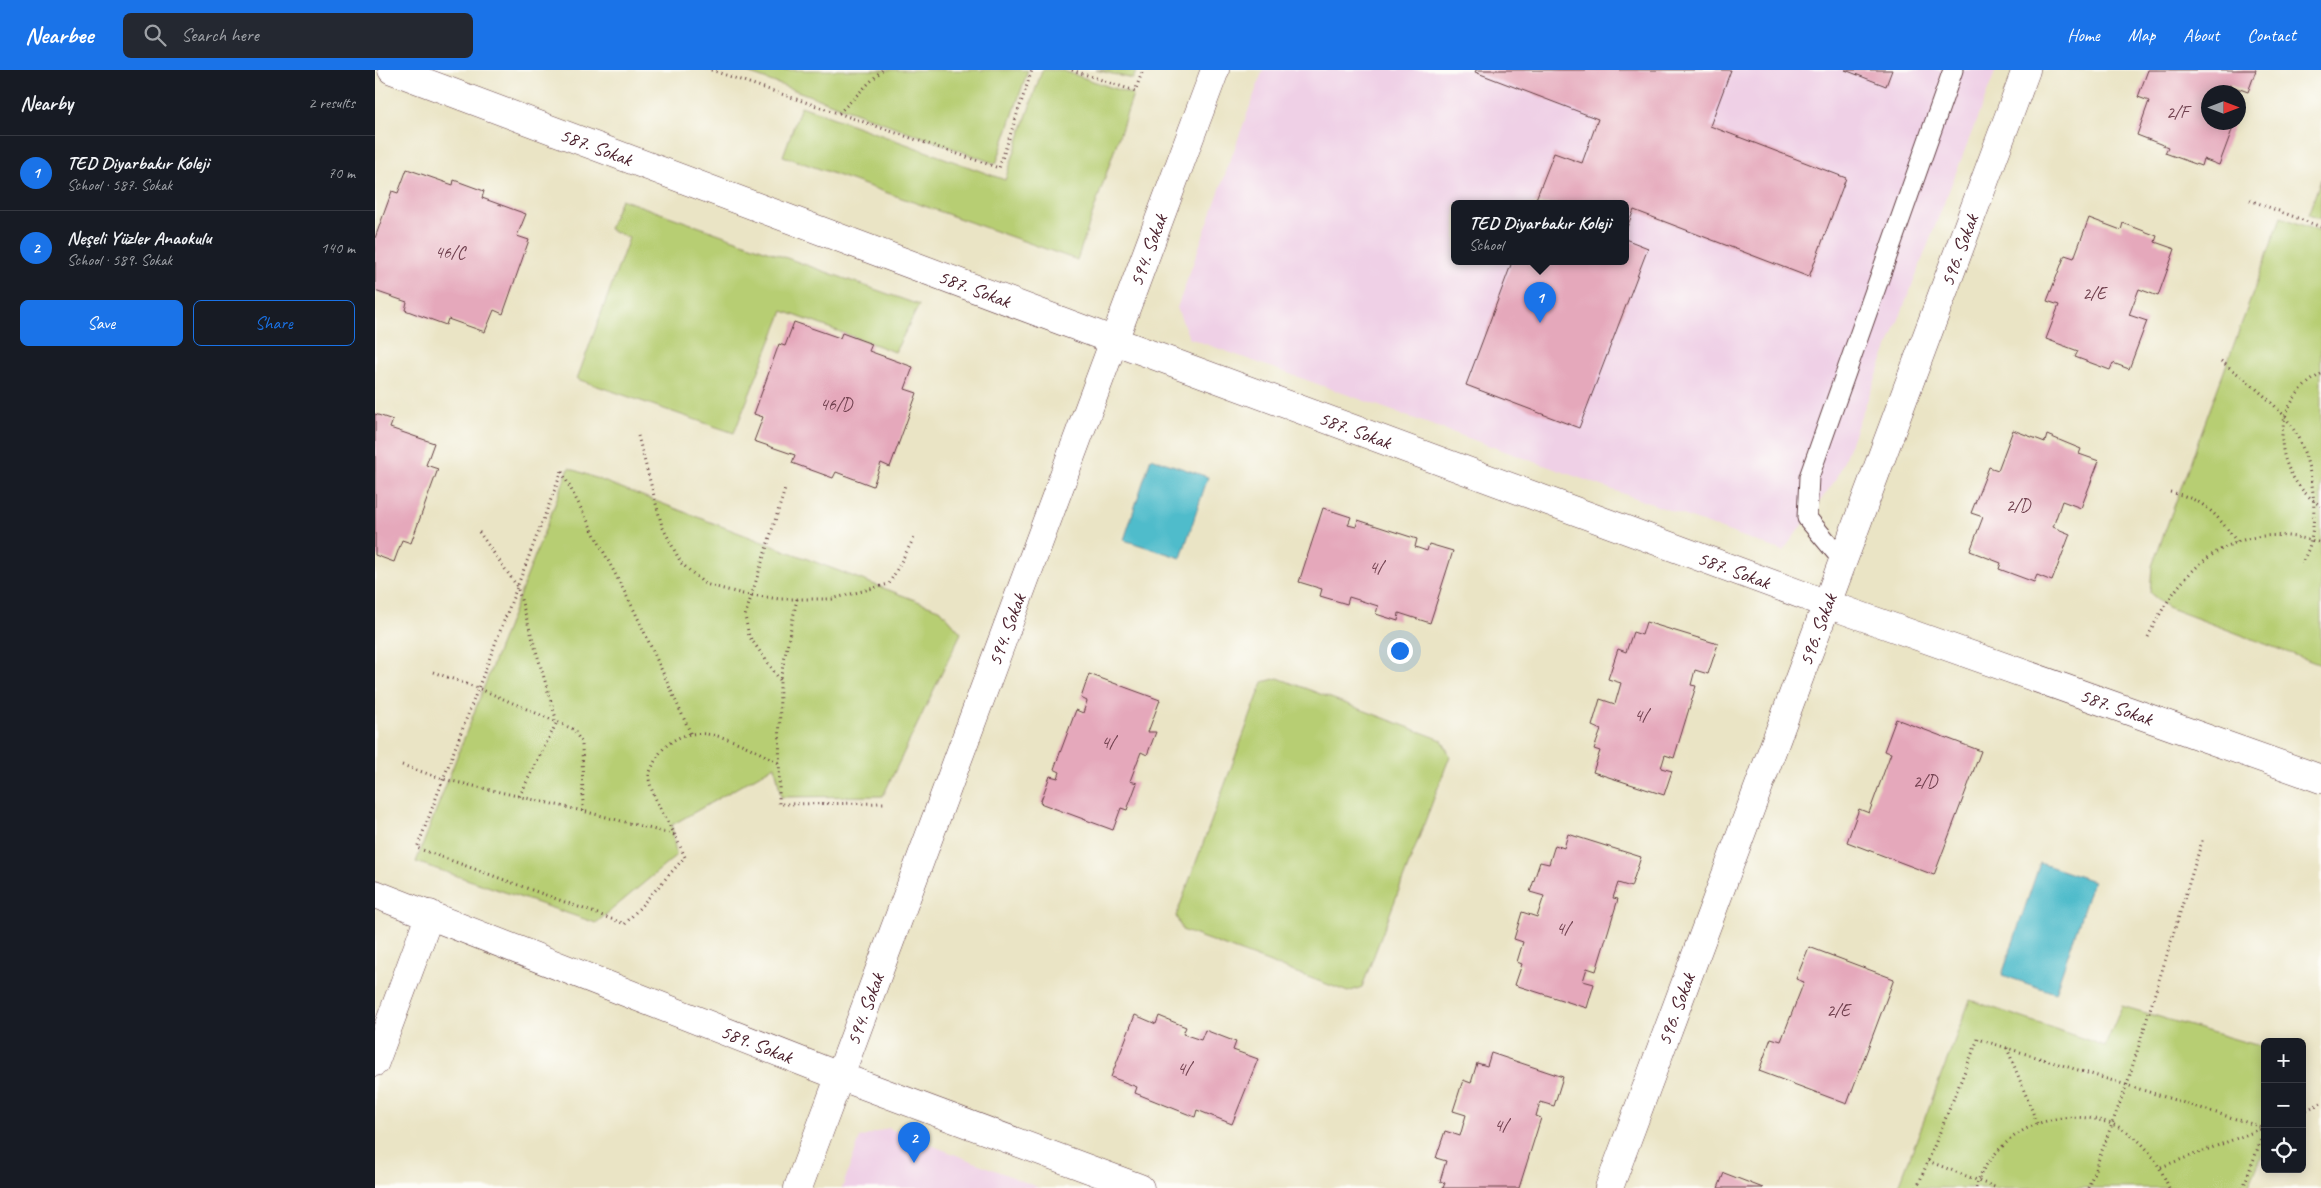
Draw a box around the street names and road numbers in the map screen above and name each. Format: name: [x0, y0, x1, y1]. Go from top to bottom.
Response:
street label: 587. Sokak: [556, 122, 637, 172]
street label: 594. Sokak: [1123, 209, 1174, 290]
street label: 596. Sokak: [1934, 209, 1985, 290]
street label: 587. Sokak: [935, 264, 1015, 314]
street label: 587. Sokak: [1315, 405, 1396, 455]
street label: 587. Sokak: [1694, 545, 1775, 595]
street label: 594. Sokak: [982, 589, 1032, 669]
street label: 596. Sokak: [1793, 589, 1843, 669]
street label: 587. Sokak: [2077, 683, 2157, 732]
street label: 594. Sokak: [840, 968, 891, 1049]
street label: 596. Sokak: [1651, 968, 1702, 1049]
street label: 589. Sokak: [717, 1019, 798, 1070]

